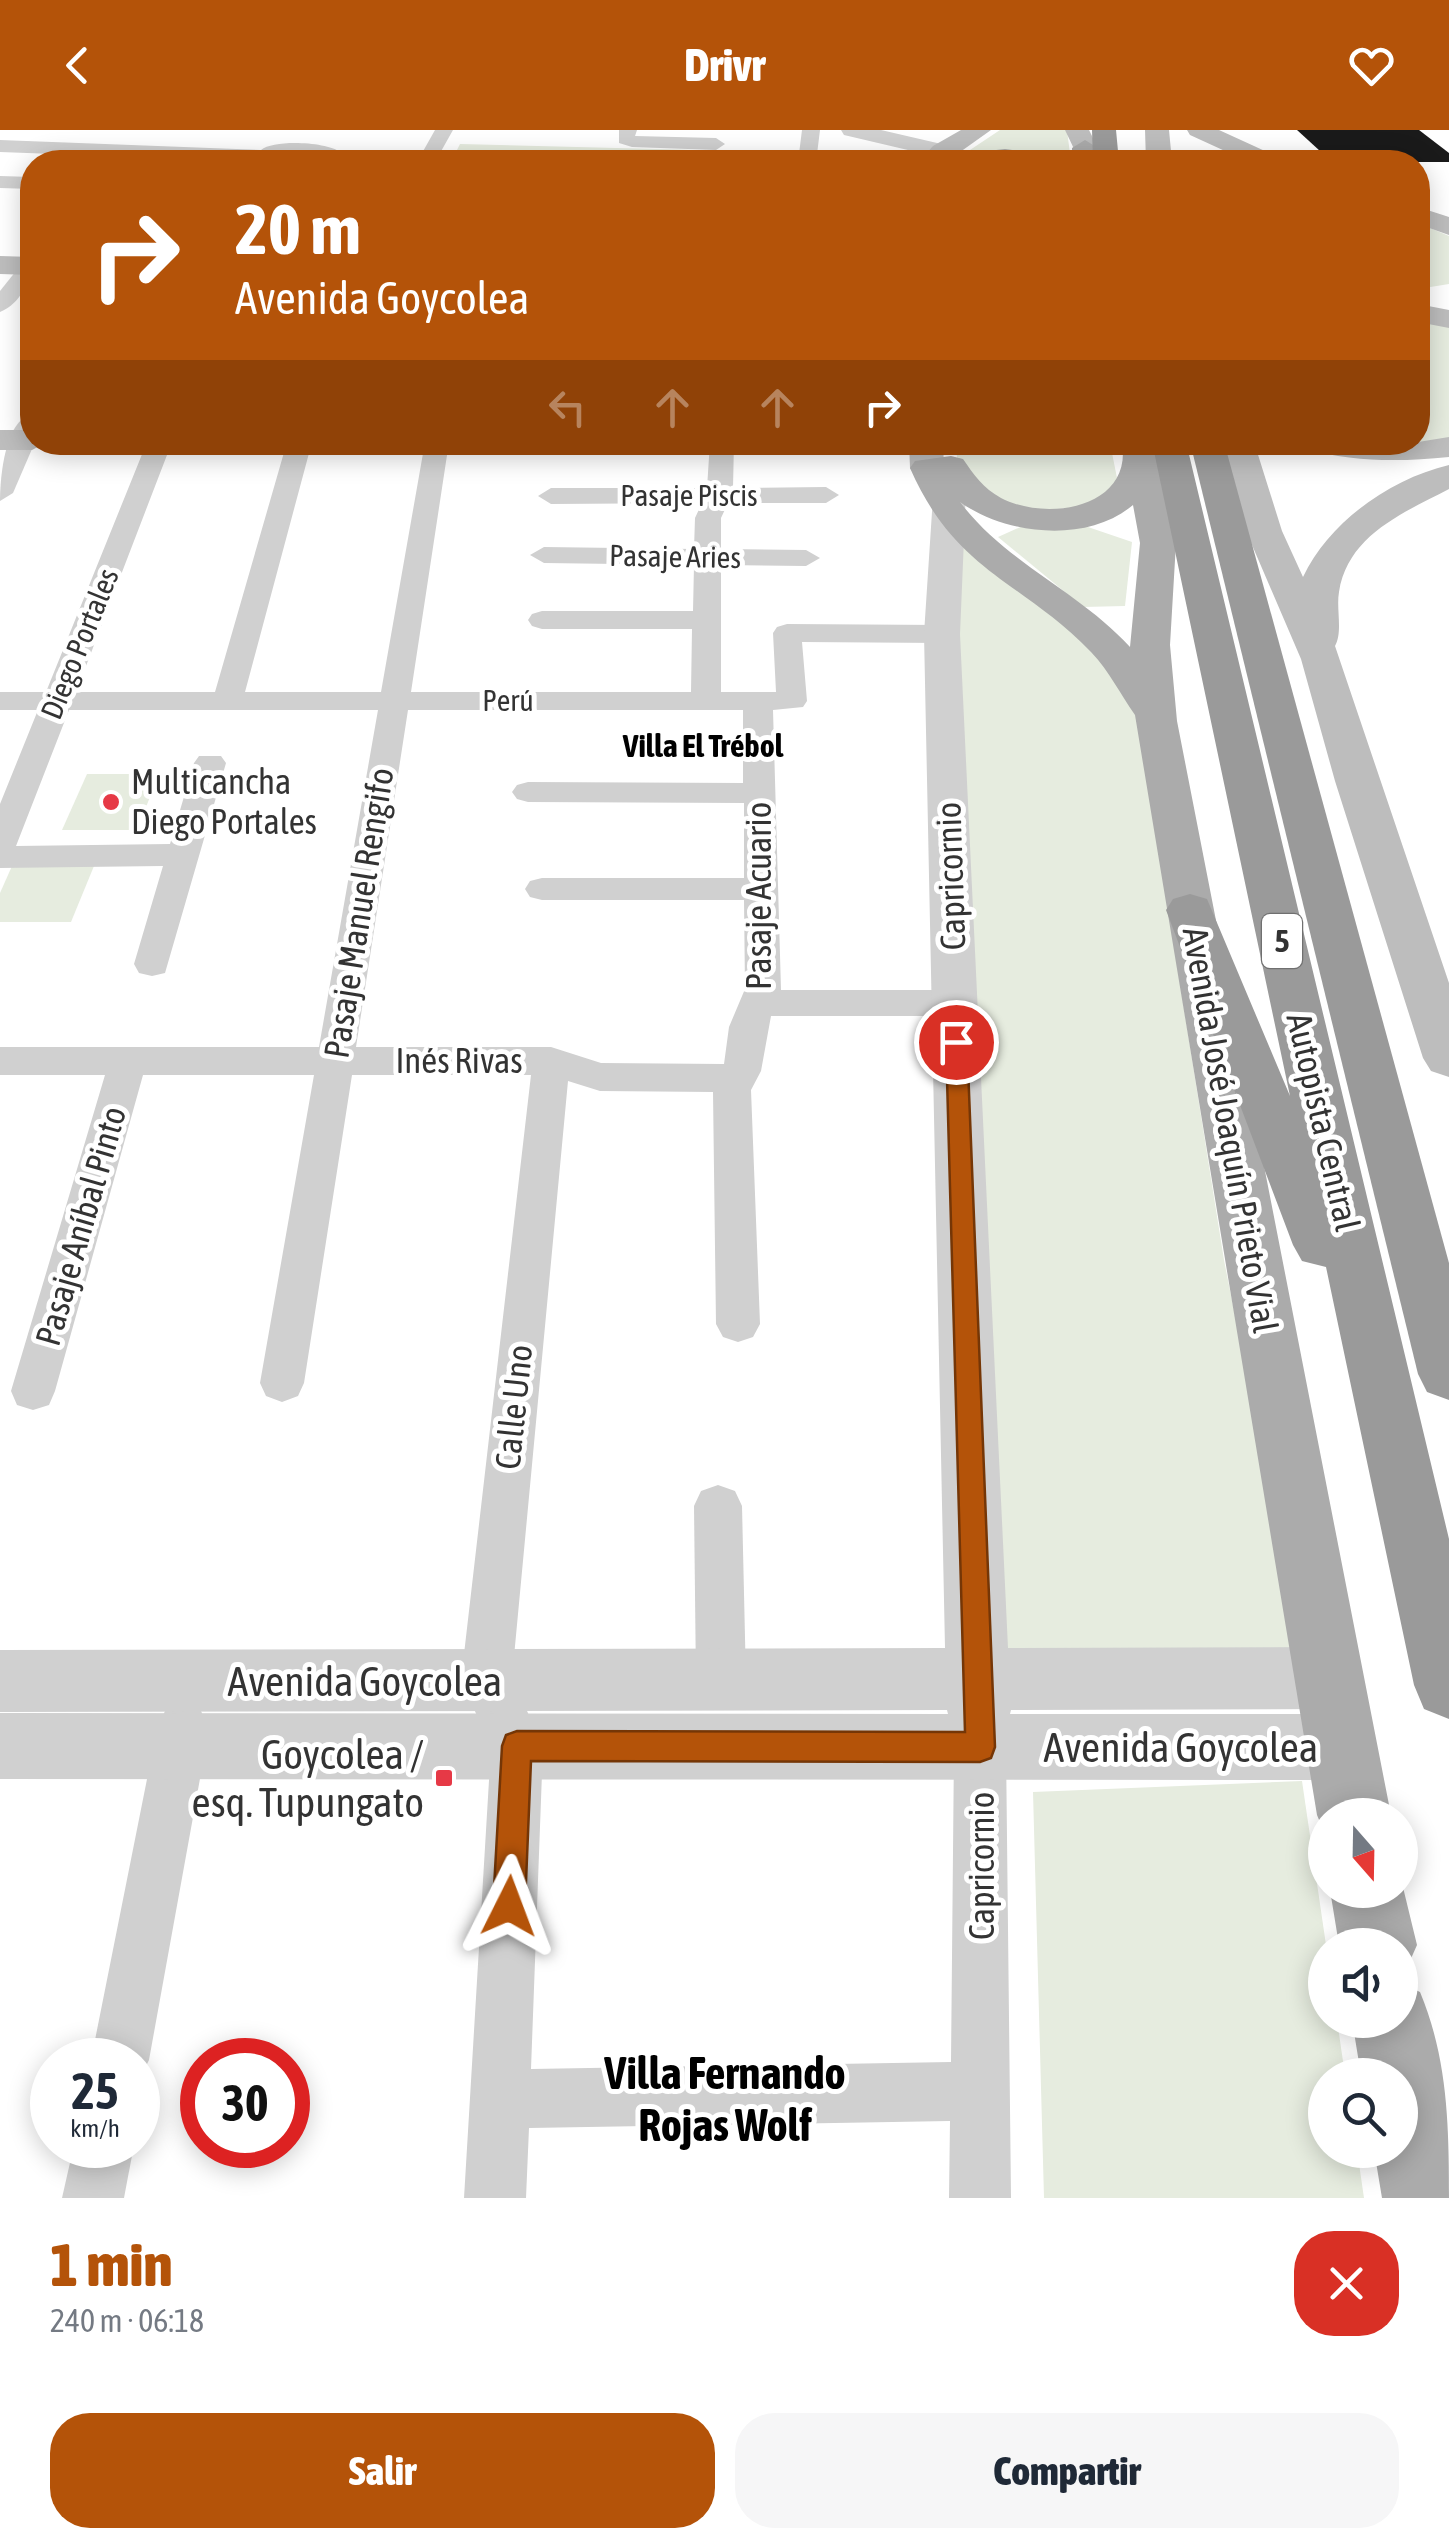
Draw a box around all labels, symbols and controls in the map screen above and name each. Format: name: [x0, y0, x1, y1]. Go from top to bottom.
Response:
icon: back: [50, 38, 105, 93]
icon: heart: [1344, 38, 1399, 93]
text: Drivr: [684, 39, 765, 91]
text: 20 m: [235, 189, 361, 269]
icon: right: [70, 190, 200, 320]
text: Avenida Goycolea: [235, 272, 529, 324]
icon: left: [540, 380, 595, 435]
icon: ahead: [645, 380, 700, 435]
icon: ahead: [750, 380, 805, 435]
icon: right: [855, 380, 910, 435]
street label: Pasaje Piscis: [620, 478, 758, 512]
street label: Pasaje Aries: [609, 538, 741, 574]
street label: Diego Portales: [33, 563, 125, 724]
street label: Perú: [482, 683, 534, 717]
district label: Villa El Trébol: [622, 727, 784, 764]
place label: Multicancha Diego Portales: [131, 761, 317, 841]
street label: Pasaje Manuel Rengifo: [315, 765, 401, 1061]
marker: Multicancha Diego Portales: [100, 791, 122, 813]
street label: Capricornio: [927, 801, 973, 951]
street label: Pasaje Acuario: [738, 802, 778, 990]
road number: 5: [1262, 914, 1302, 968]
street label: Avenida José Joaquín Prieto Vial: [1176, 924, 1286, 1336]
pin: [914, 1000, 999, 1085]
street label: Autopista Central: [1279, 1009, 1368, 1235]
icon: arrive: [929, 1015, 984, 1070]
street label: Inés Rivas: [395, 1040, 523, 1080]
street label: Pasaje Aníbal Pinto: [27, 1102, 133, 1350]
street label: Calle Uno: [487, 1343, 539, 1471]
street label: Avenida Goycolea: [228, 1657, 502, 1705]
street label: Avenida Goycolea: [1044, 1723, 1318, 1771]
place label: Goycolea / esq. Tupungato: [192, 1730, 424, 1826]
marker: Goycolea / esq. Tupungato: [433, 1767, 455, 1789]
street label: Capricornio: [961, 1792, 1001, 1940]
north arrow: [1308, 1798, 1418, 1908]
map controls: [1308, 1798, 1418, 2168]
position arrow: [457, 1854, 561, 1958]
button: sound: [1308, 1928, 1418, 2038]
speed limit sign: 30: [180, 2038, 310, 2168]
district label: Villa Fernando Rojas Wolf: [603, 2047, 846, 2151]
button: search: [1308, 2058, 1418, 2168]
text: 25: [71, 2062, 118, 2120]
text: km/h: [70, 2114, 120, 2142]
text: 1 min: [50, 2230, 173, 2299]
button: close: [1294, 2231, 1399, 2336]
text: 240 m · 06:18: [50, 2302, 204, 2339]
button: Salir: [50, 2413, 715, 2528]
button: Compartir: [735, 2413, 1399, 2528]

